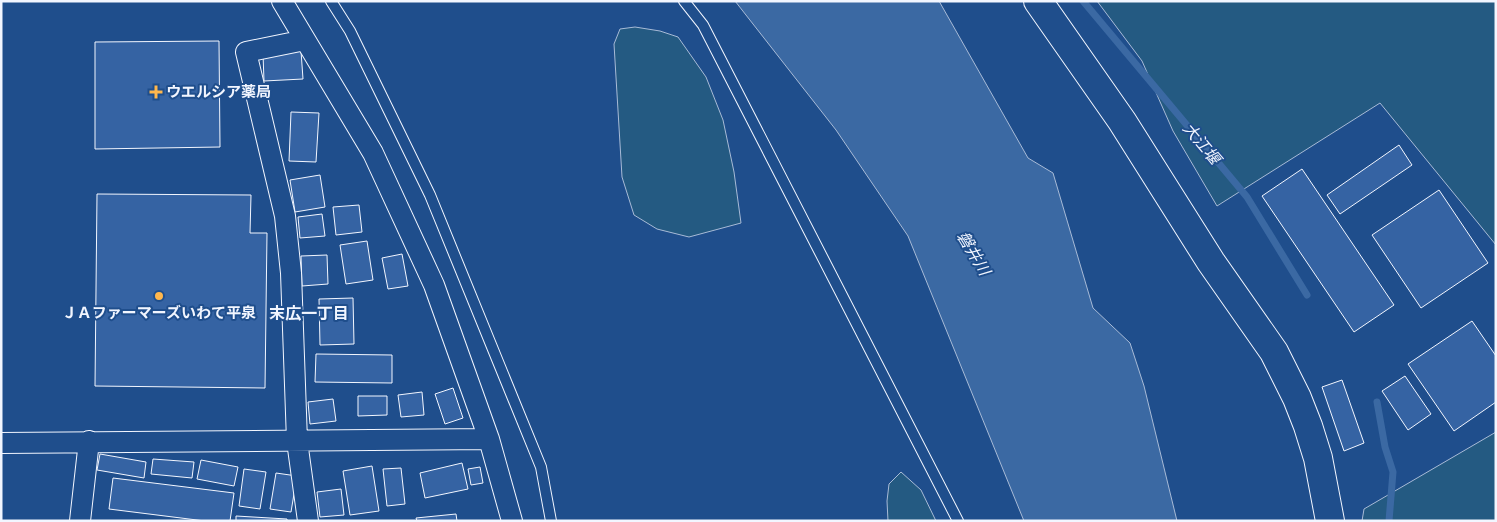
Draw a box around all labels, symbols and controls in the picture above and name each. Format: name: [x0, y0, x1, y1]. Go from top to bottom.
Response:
place label: ウエルシア薬局: [166, 81, 271, 102]
marker: ウエルシア薬局: [150, 86, 162, 98]
water label: 大江堰: [1178, 118, 1228, 171]
water label: 磐井川: [952, 227, 997, 281]
marker: ＪＡファーマーズいわて平泉: [153, 290, 165, 302]
place label: ＪＡファーマーズいわて平泉: [62, 302, 256, 323]
district label: 末広一丁目: [269, 302, 349, 324]

